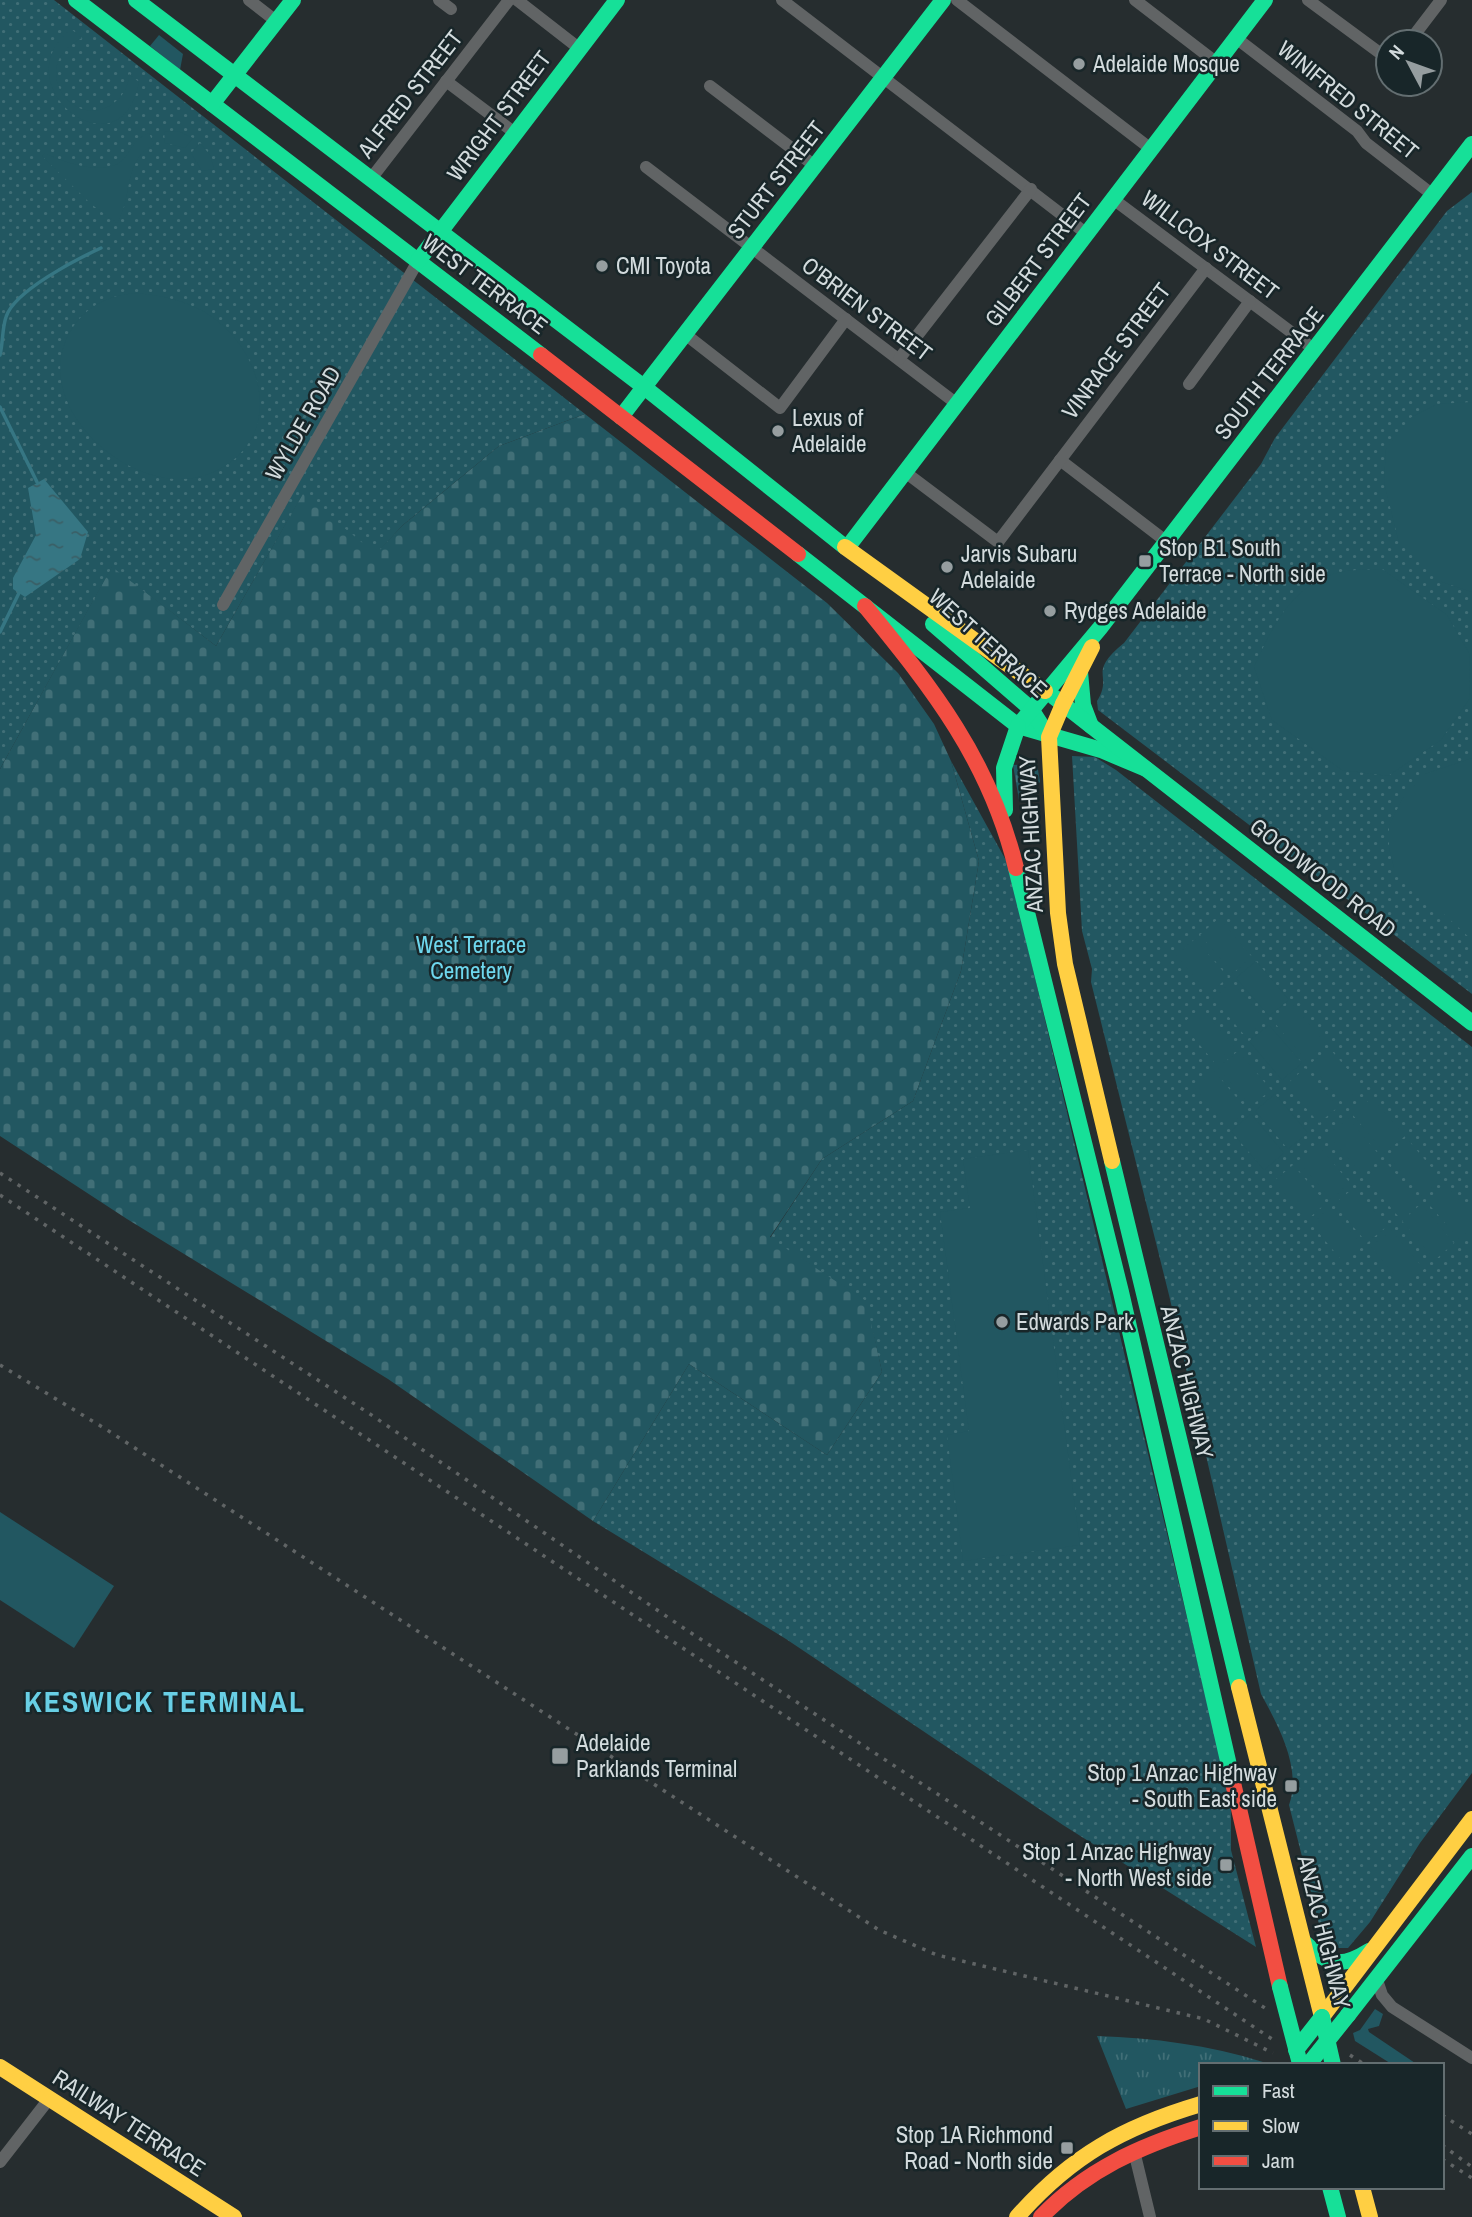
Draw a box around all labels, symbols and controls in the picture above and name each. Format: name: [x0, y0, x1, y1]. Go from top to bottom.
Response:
street label: ALFRED STREET: [349, 23, 470, 165]
north arrow: [1374, 28, 1444, 98]
street label: WINIFRED STREET: [1272, 35, 1424, 165]
street label: WRIGHT STREET: [439, 44, 558, 187]
place label: Adelaide Mosque: [1092, 48, 1240, 79]
marker: Adelaide Mosque: [1071, 56, 1087, 72]
street label: STURT STREET: [720, 114, 832, 245]
street label: WILLCOX STREET: [1135, 183, 1286, 307]
street label: GILBERT STREET: [977, 186, 1098, 333]
street label: WEST TERRACE: [416, 226, 554, 341]
street label: O'BRIEN STREET: [796, 249, 939, 368]
place label: CMI Toyota: [616, 250, 712, 281]
marker: CMI Toyota: [594, 258, 610, 274]
street label: VINRACE STREET: [1054, 276, 1177, 425]
street label: SOUTH TERRACE: [1207, 300, 1330, 446]
street label: WYLDE ROAD: [257, 360, 348, 485]
place label: Lexus of Adelaide: [791, 402, 866, 459]
marker: Lexus of Adelaide: [770, 423, 786, 439]
place label: Stop B1 South Terrace - North side: [1159, 532, 1326, 589]
place label: Jarvis Subaru Adelaide: [960, 538, 1077, 595]
marker: Stop B1 South Terrace - North side: [1137, 553, 1153, 569]
marker: Jarvis Subaru Adelaide: [939, 559, 955, 575]
street label: WEST TERRACE: [923, 581, 1054, 704]
place label: Rydges Adelaide: [1064, 595, 1207, 626]
marker: Rydges Adelaide: [1042, 603, 1058, 619]
street label: ANZAC HIGHWAY: [1011, 754, 1050, 914]
street label: GOODWOOD ROAD: [1244, 811, 1403, 945]
park label: West Terrace Cemetery: [416, 929, 526, 986]
street label: ANZAC HIGHWAY: [1153, 1301, 1222, 1462]
place label: Edwards Park: [1016, 1306, 1134, 1337]
marker: Edwards Park: [994, 1314, 1010, 1330]
district label: KESWICK TERMINAL: [24, 1681, 306, 1721]
place label: Adelaide Parklands Terminal: [575, 1727, 737, 1784]
marker: Adelaide Parklands Terminal: [550, 1746, 570, 1766]
place label: Stop 1 Anzac Highway - South East side: [1087, 1757, 1278, 1814]
marker: Stop 1 Anzac Highway - South East side: [1283, 1778, 1299, 1794]
place label: Stop 1 Anzac Highway - North West side: [1022, 1836, 1213, 1893]
street label: ANZAC HIGHWAY: [1290, 1851, 1359, 2012]
marker: Stop 1 Anzac Highway - North West side: [1218, 1857, 1234, 1873]
street label: RAILWAY TERRACE: [47, 2062, 212, 2184]
legend: [1199, 2063, 1444, 2189]
text: Fast: [1262, 2076, 1295, 2105]
text: Slow: [1262, 2111, 1300, 2140]
place label: Stop 1A Richmond Road - North side: [896, 2119, 1053, 2176]
marker: Stop 1A Richmond Road - North side: [1059, 2140, 1075, 2156]
text: Jam: [1262, 2146, 1295, 2175]

